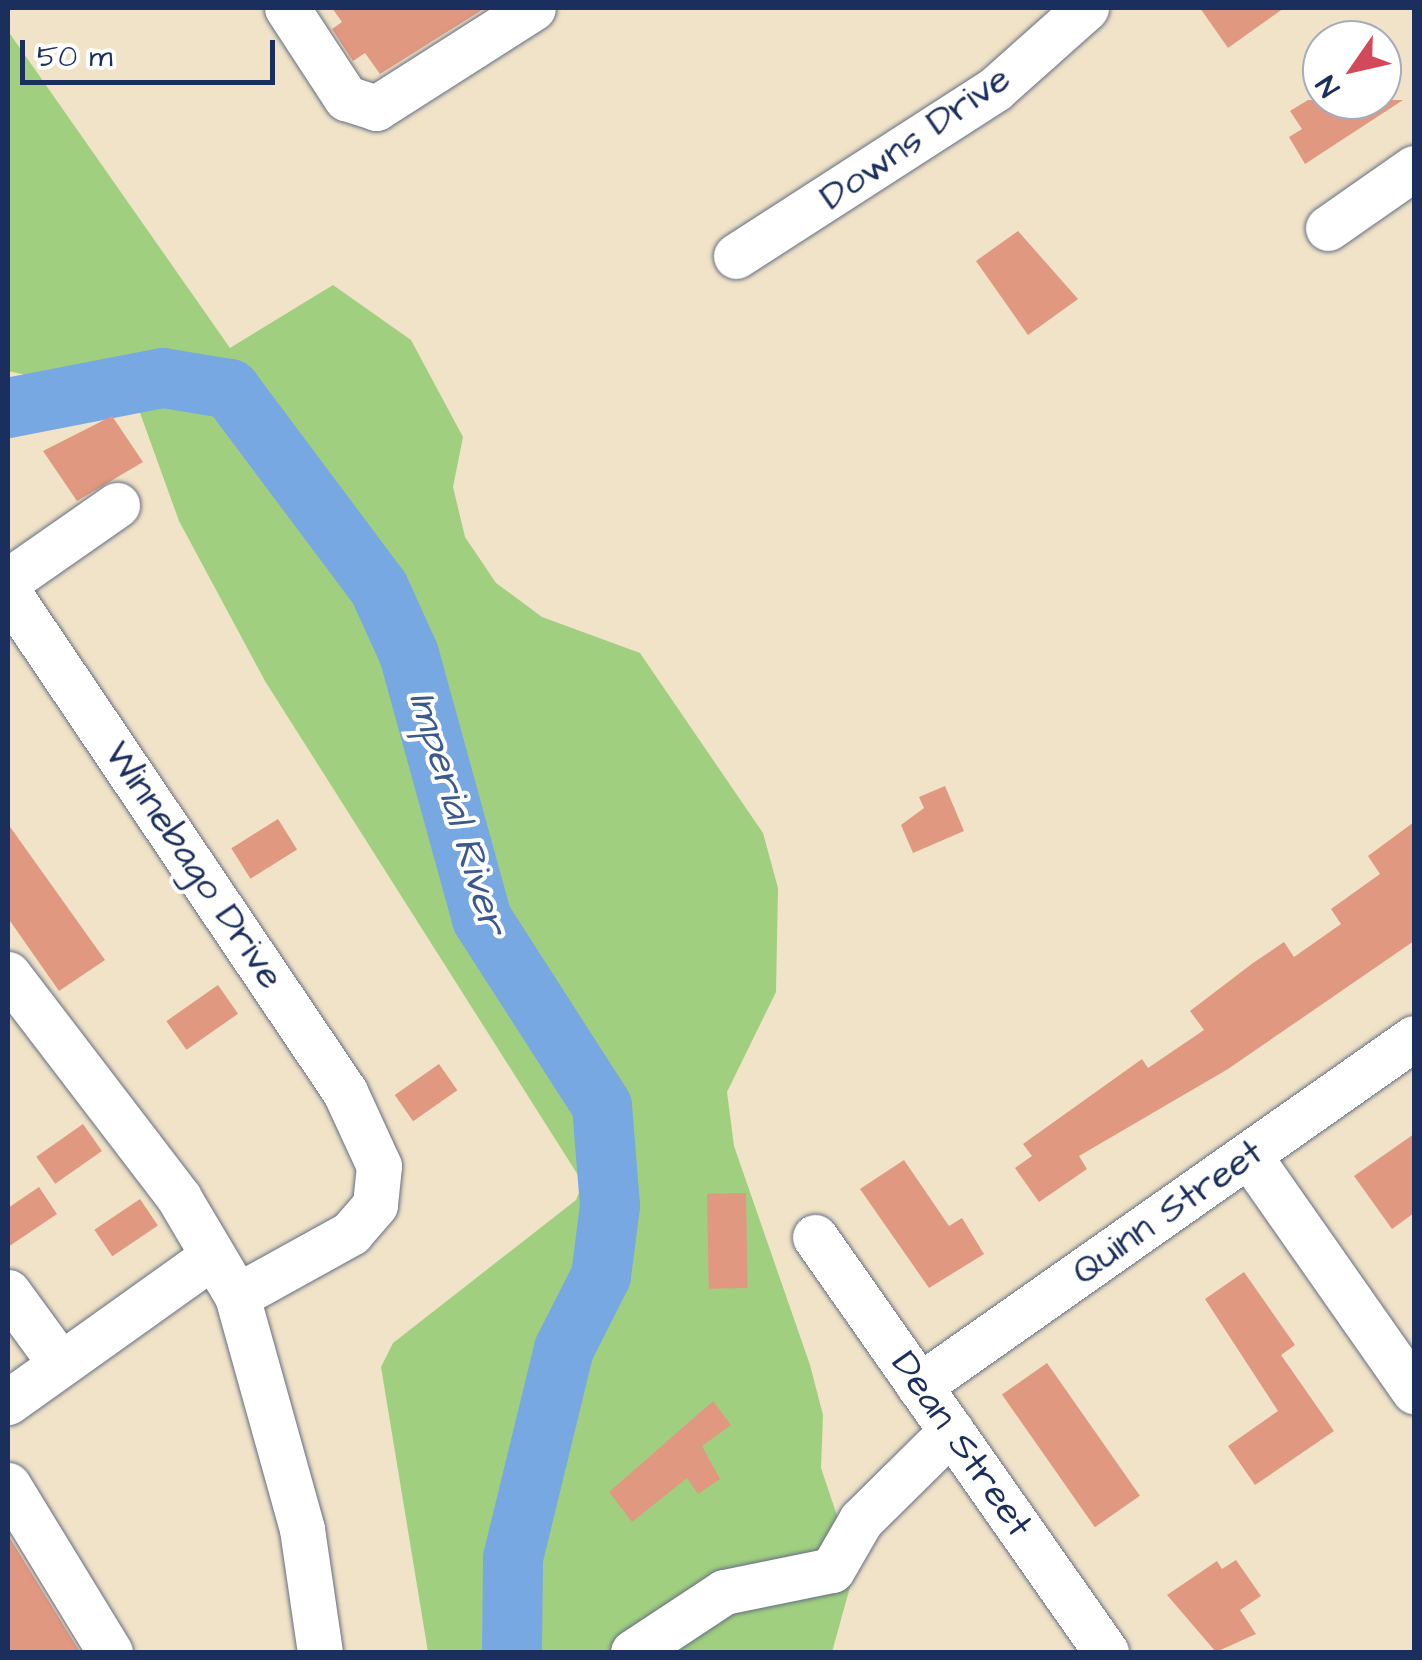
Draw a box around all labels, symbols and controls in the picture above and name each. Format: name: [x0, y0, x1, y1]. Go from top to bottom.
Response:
scale bar: [25, 20, 280, 82]
north arrow: [1302, 20, 1402, 120]
text: 50 m: [37, 36, 113, 78]
street label: Downs Drive: [812, 57, 1020, 221]
text: N: [1307, 68, 1349, 104]
water label: Imperial River: [397, 686, 517, 940]
street label: Winnebago Drive: [93, 734, 293, 998]
street label: Quinn Street: [1064, 1130, 1272, 1296]
street label: Dean Street: [880, 1343, 1042, 1547]

